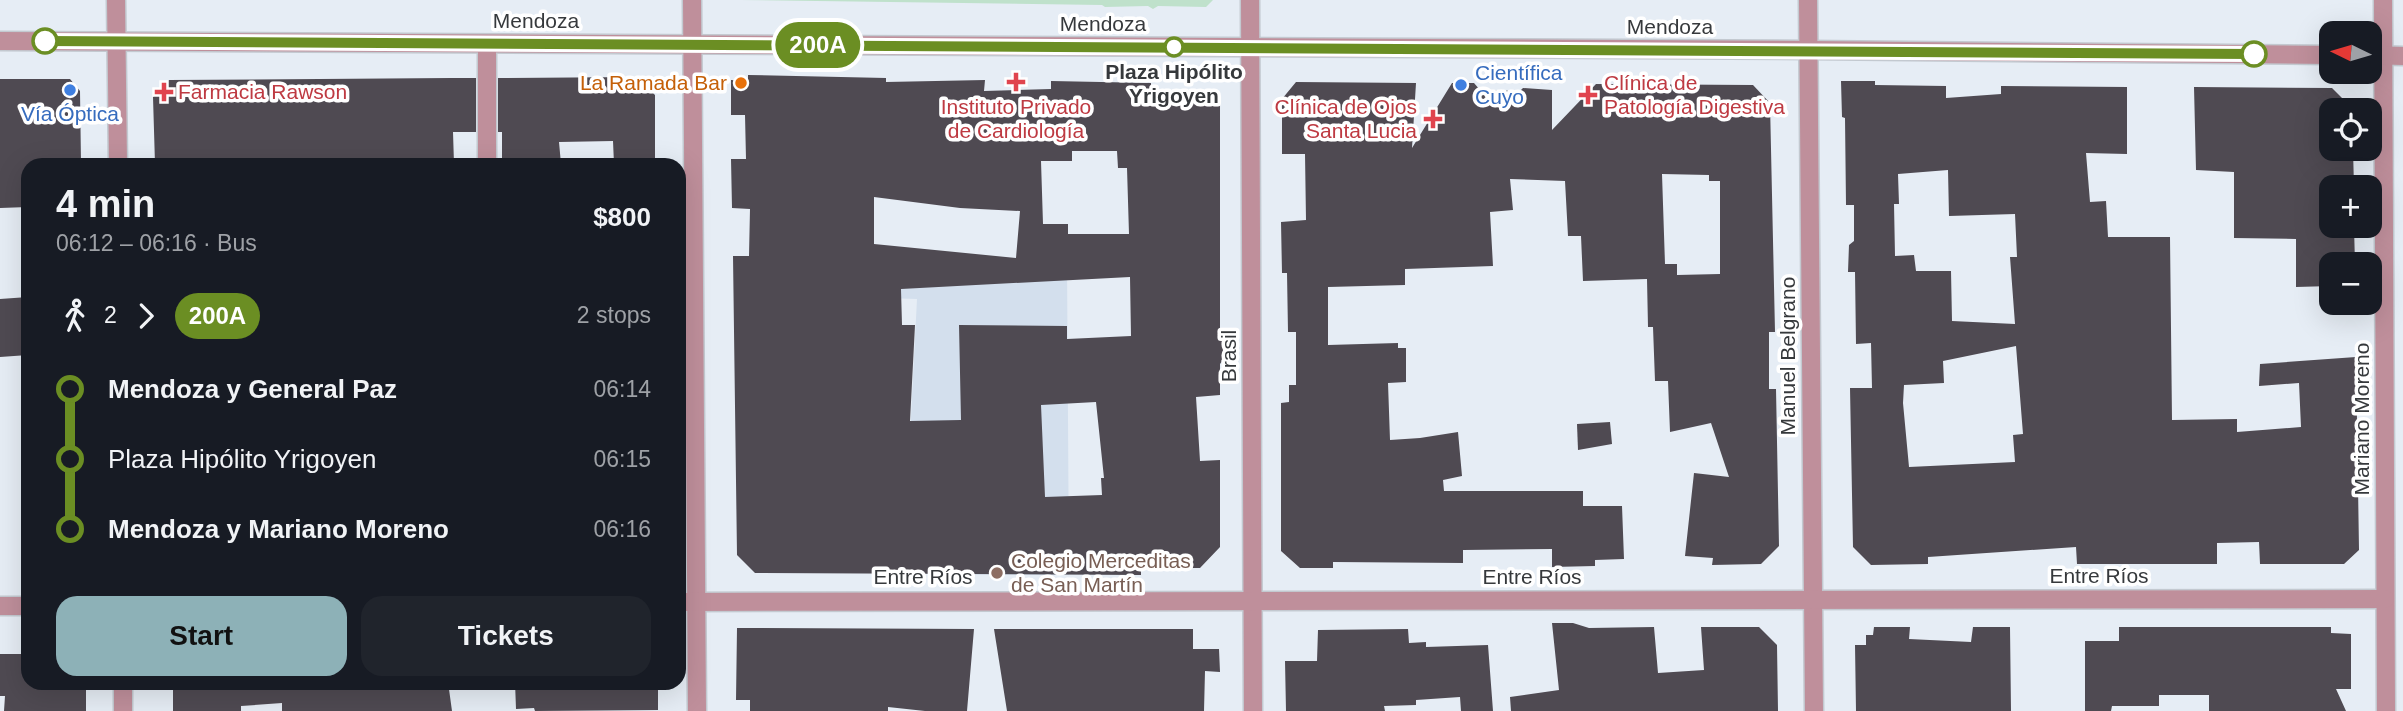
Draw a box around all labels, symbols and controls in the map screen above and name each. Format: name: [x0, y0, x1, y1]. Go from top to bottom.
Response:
street label: Mendoza: [493, 9, 580, 32]
street label: Mendoza: [1060, 12, 1147, 35]
street label: Mendoza: [1627, 15, 1714, 38]
north arrow: [2319, 21, 2382, 84]
map controls: [2319, 21, 2382, 315]
line badge: 200A: [769, 22, 867, 68]
unlabelled marker: [32, 28, 58, 54]
text: 200A: [789, 31, 847, 58]
marker: Plaza Hipólito Yrigoyen: [1164, 37, 1184, 57]
unlabelled marker: [2241, 41, 2267, 67]
place label: Plaza Hipólito Yrigoyen: [1105, 60, 1243, 107]
place label: Científica Cuyo: [1475, 61, 1563, 108]
place label: La Ramada Bar: [580, 71, 727, 94]
place label: Clínica de Patología Digestiva: [1604, 71, 1785, 118]
marker: Instituto Privado de Cardiología: [1006, 72, 1026, 92]
marker: La Ramada Bar: [733, 75, 749, 91]
marker: Científica Cuyo: [1453, 77, 1469, 93]
place label: Farmacia Rawson: [178, 80, 347, 103]
marker: Vía Óptica: [62, 82, 78, 98]
marker: Farmacia Rawson: [156, 84, 172, 100]
marker: Clínica de Patología Digestiva: [1578, 85, 1598, 105]
place label: Instituto Privado de Cardiología: [941, 95, 1091, 142]
place label: Clínica de Ojos Santa Lucia: [1275, 95, 1417, 142]
button: locate: [2319, 98, 2382, 161]
place label: Vía Óptica: [21, 102, 119, 125]
marker: Clínica de Ojos Santa Lucia: [1423, 109, 1443, 129]
button: +: [2319, 175, 2382, 238]
text: 4 min: [56, 183, 155, 225]
text: $800: [593, 202, 651, 232]
text: 06:12 – 06:16 · Bus: [56, 230, 257, 256]
button: −: [2319, 252, 2382, 315]
street label: Manuel Belgrano: [1776, 277, 1799, 435]
icon: walk: [56, 297, 94, 335]
icon: forward: [127, 297, 165, 335]
text: 2: [104, 302, 117, 328]
text: 200A: [189, 302, 246, 329]
text: 2 stops: [577, 302, 651, 328]
street label: Brasil: [1217, 330, 1240, 382]
street label: Mariano Moreno: [2350, 343, 2373, 495]
text: Mendoza y General Paz: [108, 374, 397, 404]
text: 06:14: [593, 376, 651, 402]
text: Plaza Hipólito Yrigoyen: [108, 444, 376, 474]
text: 06:15: [593, 446, 651, 472]
text: Mendoza y Mariano Moreno: [108, 514, 449, 544]
text: 06:16: [593, 516, 651, 542]
place label: Colegio Merceditas de San Martín: [1011, 549, 1191, 596]
street label: Entre Ríos: [2049, 564, 2149, 587]
street label: Entre Ríos: [873, 565, 973, 588]
marker: Colegio Merceditas de San Martín: [989, 565, 1005, 581]
street label: Entre Ríos: [1482, 565, 1582, 588]
button: Start: [56, 596, 347, 676]
button: Tickets: [361, 596, 651, 676]

